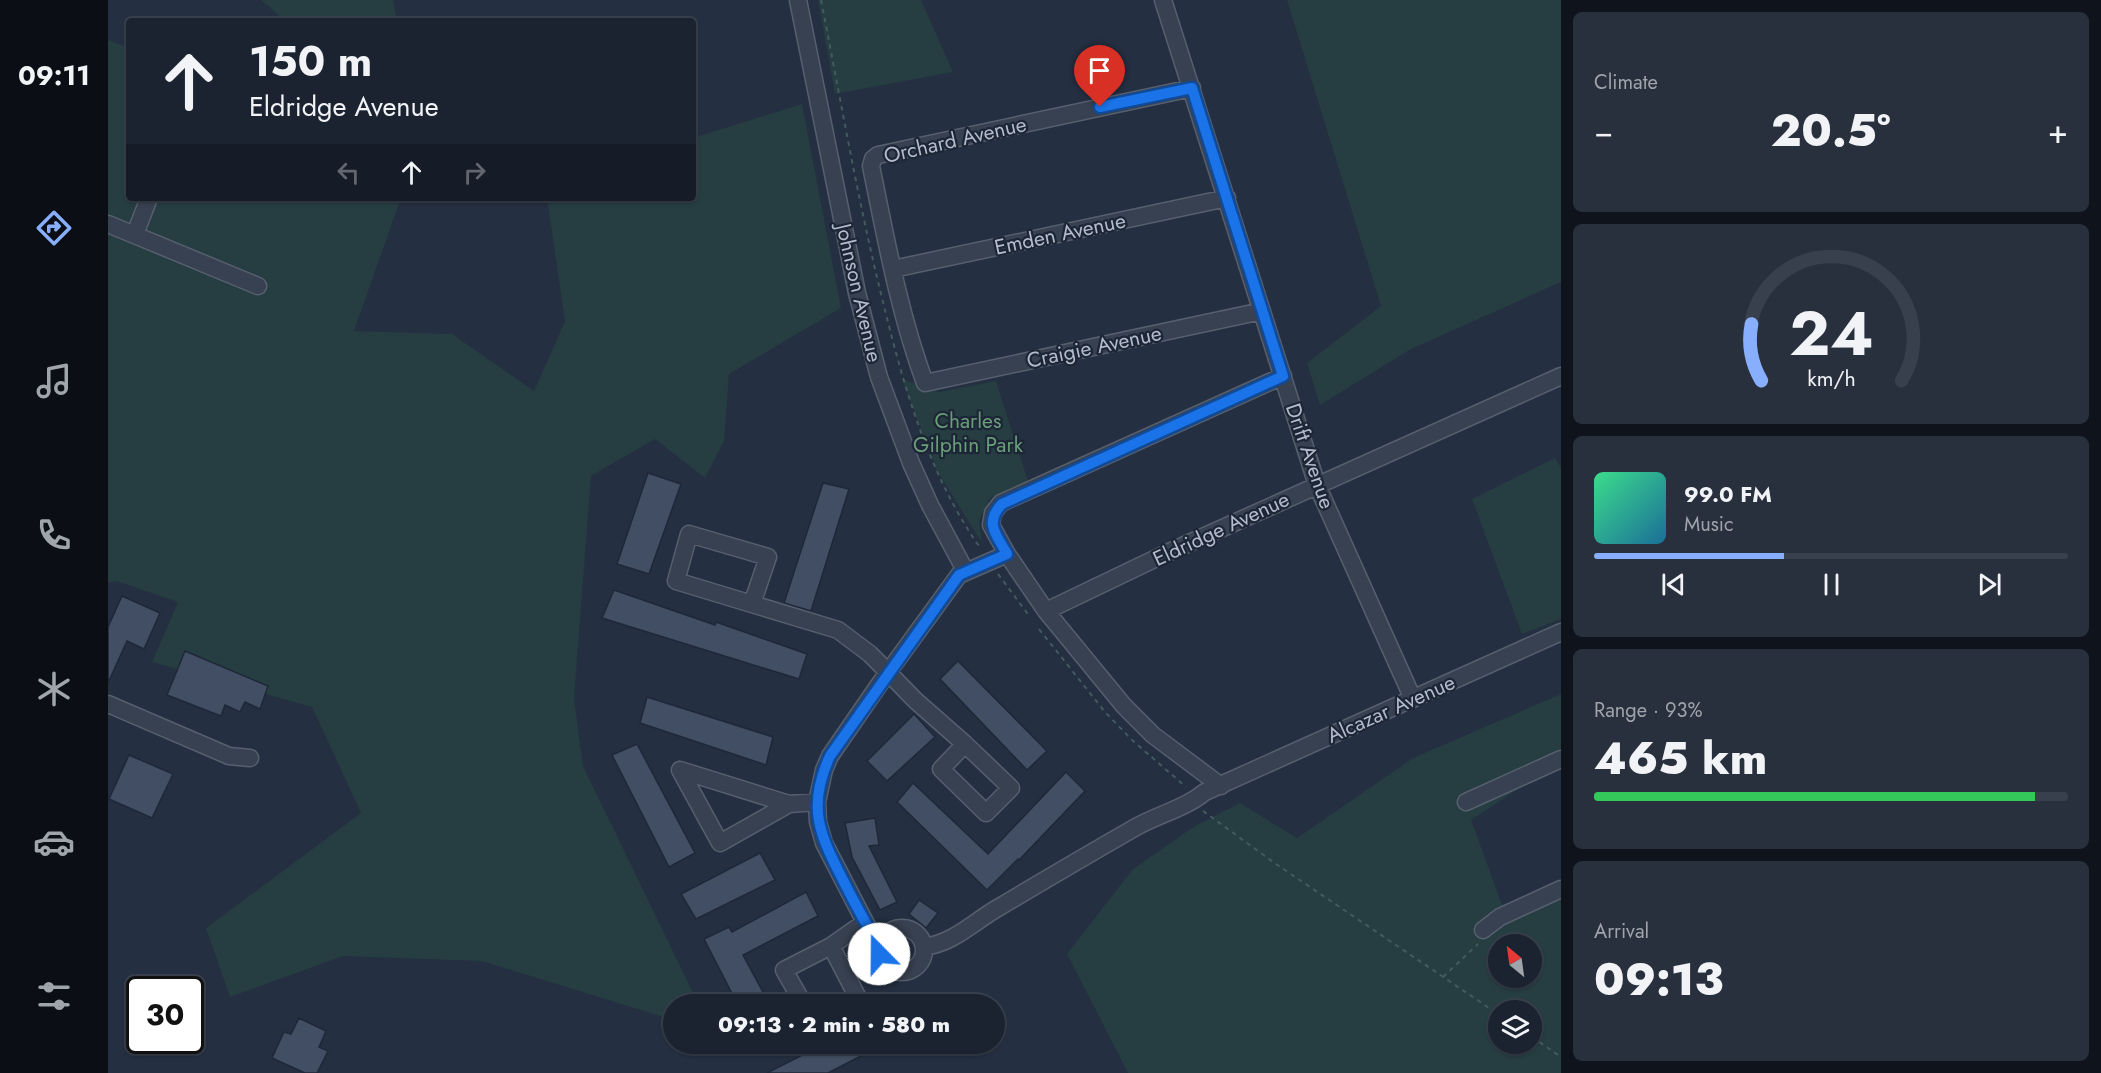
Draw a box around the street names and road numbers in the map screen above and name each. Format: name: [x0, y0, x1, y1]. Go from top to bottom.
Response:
street label: Orchard Avenue: [881, 109, 1029, 171]
street label: Emden Avenue: [992, 205, 1129, 263]
street label: Johnson Avenue: [828, 218, 890, 365]
street label: Craigie Avenue: [1024, 318, 1164, 376]
street label: Drift Avenue: [1278, 399, 1342, 513]
street label: Eldridge Avenue: [1148, 484, 1294, 574]
street label: Alcazar Avenue: [1322, 667, 1460, 751]

